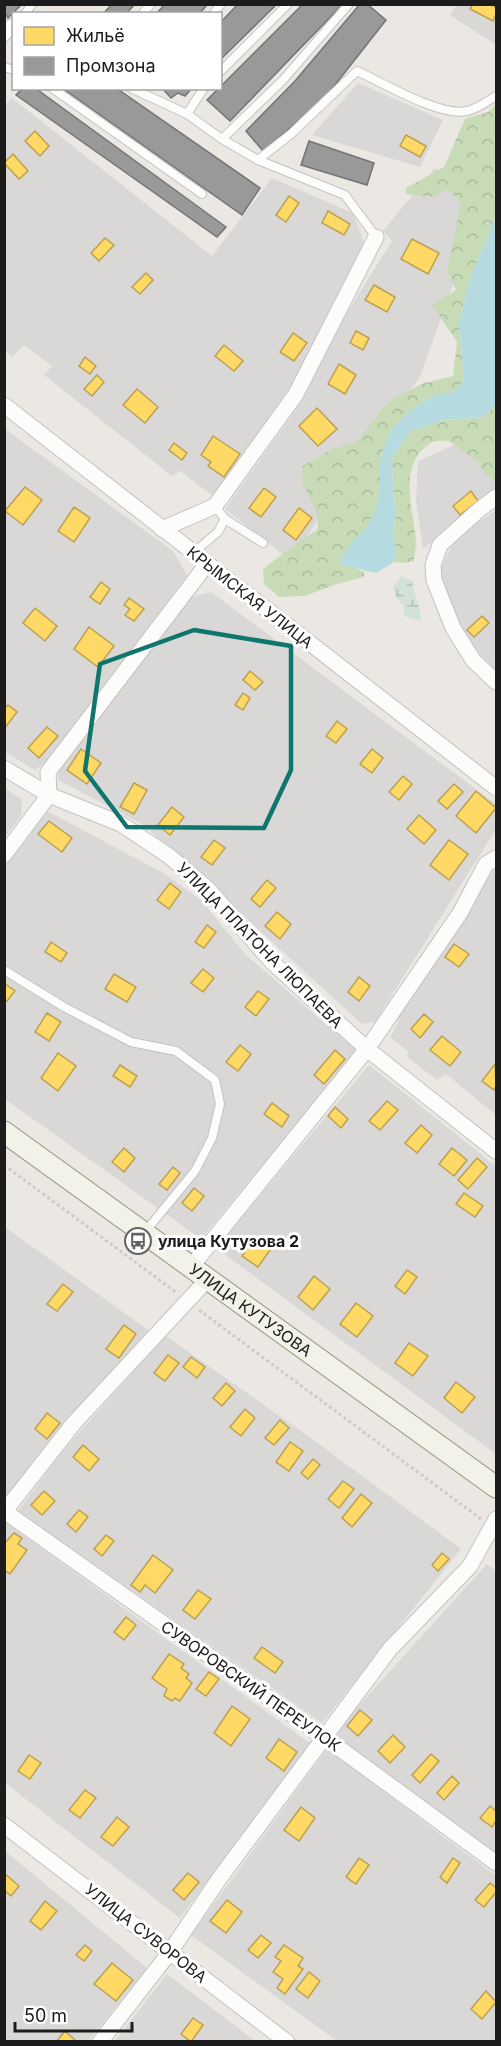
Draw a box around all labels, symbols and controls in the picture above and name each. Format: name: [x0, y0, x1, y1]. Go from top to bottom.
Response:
legend: [12, 12, 222, 90]
text: Жильё: [66, 25, 125, 46]
text: Промзона: [66, 55, 156, 76]
street label: КРЫМСКАЯ УЛИЦА: [183, 542, 317, 652]
street label: УЛИЦА ПЛАТОНА ЛЮПАЕВА: [173, 858, 347, 1032]
bus stop icon: улица Кутузова 2: [123, 1226, 153, 1256]
place label: улица Кутузова 2: [158, 1231, 299, 1251]
street label: УЛИЦА КУТУЗОВА: [185, 1259, 316, 1361]
street label: СУВОРОВСКИЙ ПЕРЕУЛОК: [157, 1616, 345, 1756]
street label: УЛИЦА СУВОРОВА: [81, 1879, 211, 1987]
scale bar: [15, 1995, 132, 2033]
text: 50 m: [24, 2005, 67, 2026]

